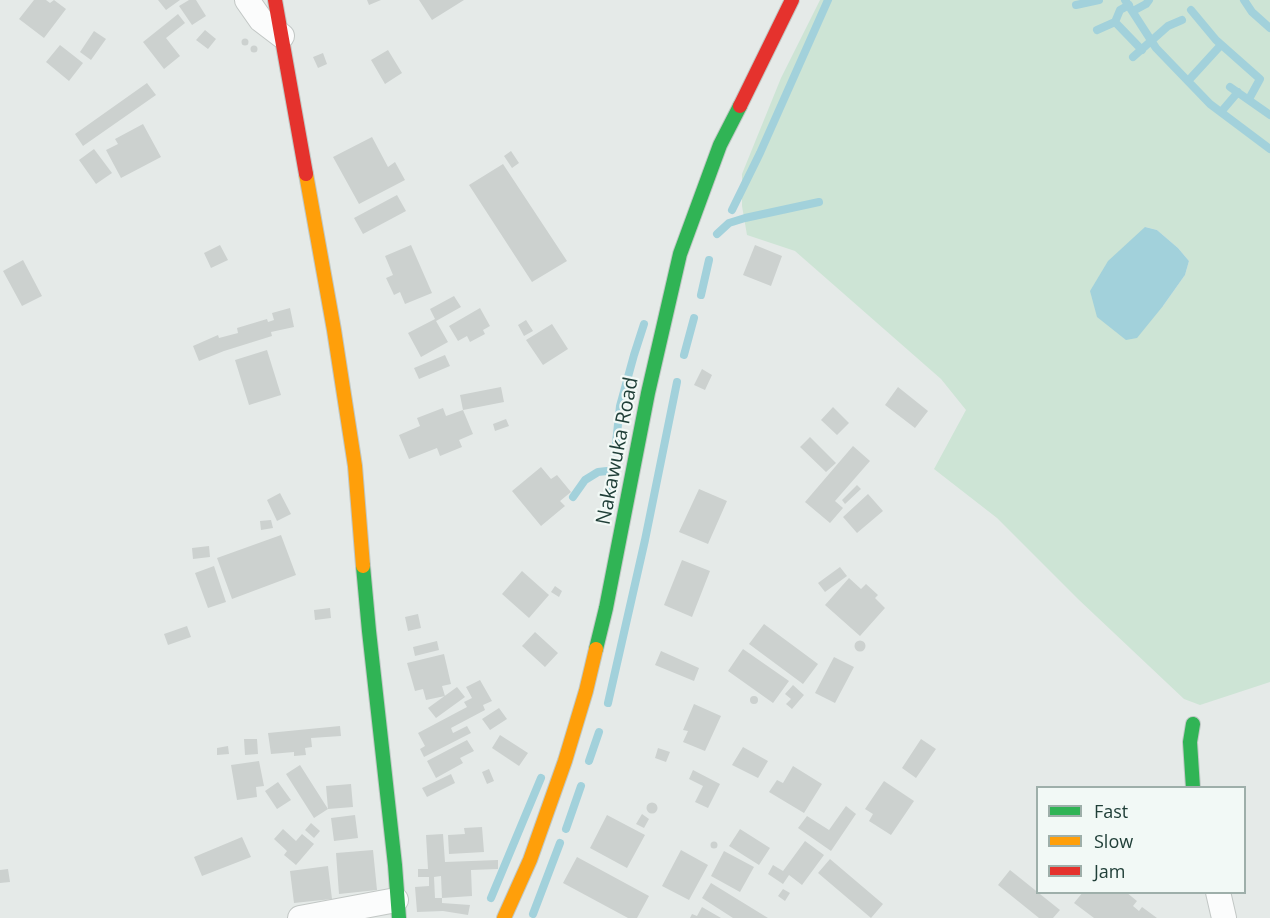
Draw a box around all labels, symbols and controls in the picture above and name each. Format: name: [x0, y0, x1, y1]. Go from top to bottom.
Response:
street label: Nakawuka Road: [592, 375, 644, 527]
legend: [1036, 786, 1246, 894]
text: Fast: [1094, 799, 1128, 823]
text: Slow: [1094, 829, 1133, 853]
text: Jam: [1094, 859, 1126, 883]

